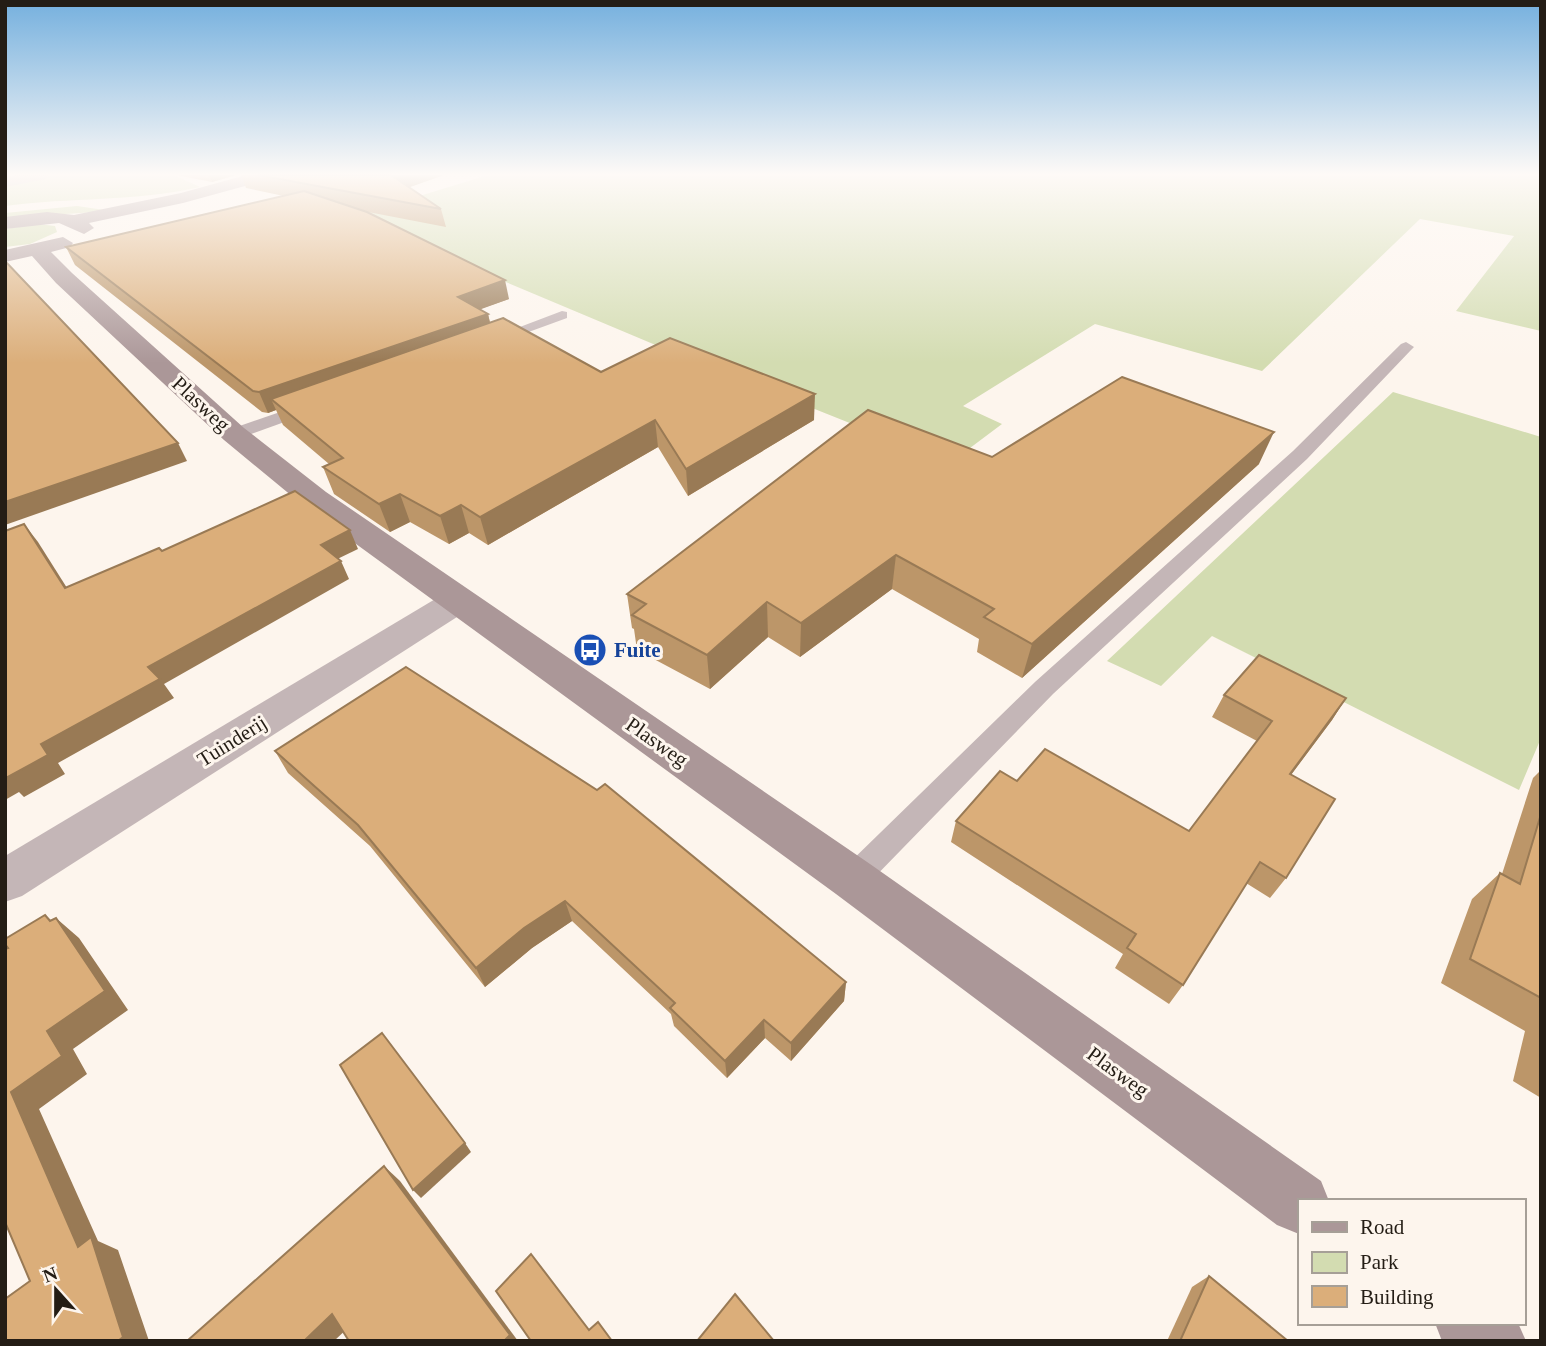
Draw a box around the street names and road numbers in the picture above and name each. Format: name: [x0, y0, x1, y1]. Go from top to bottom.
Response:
street label: Plasweg: [167, 371, 235, 437]
street label: Tuinderij: [193, 710, 271, 772]
street label: Plasweg: [621, 712, 693, 772]
street label: Plasweg: [1083, 1042, 1154, 1103]

